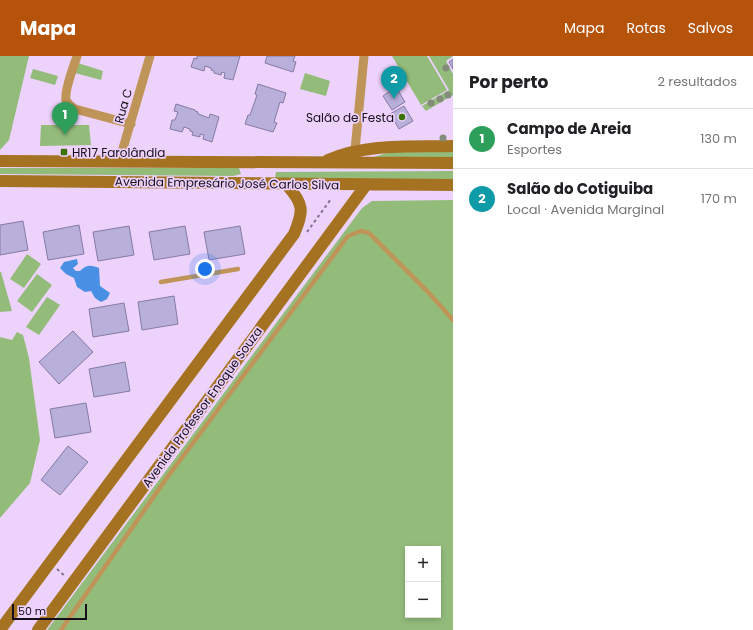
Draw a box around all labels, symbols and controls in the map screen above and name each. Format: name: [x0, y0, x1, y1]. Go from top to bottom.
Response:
text: Mapa: [20, 15, 76, 42]
text: Mapa: [564, 18, 604, 38]
text: Rotas: [626, 18, 666, 38]
text: Salvos: [688, 18, 733, 38]
pin: 2: [381, 66, 407, 99]
text: Por perto: [469, 70, 548, 94]
text: 2 resultados: [657, 72, 737, 91]
street label: Rua C: [110, 87, 136, 125]
pin: 1: [52, 102, 78, 135]
place label: Salão de Festa: [306, 109, 394, 126]
marker: Salão de Festa: [397, 112, 407, 122]
text: Campo de Areia: [507, 118, 631, 139]
text: 1: [480, 129, 484, 148]
text: 130 m: [700, 129, 737, 148]
text: Esportes: [507, 140, 562, 159]
place label: HR17 Farolândia: [72, 144, 165, 161]
marker: HR17 Farolândia: [59, 147, 69, 157]
street label: Avenida Empresário José Carlos Silva: [115, 173, 339, 193]
text: Salão do Cotiguiba: [507, 178, 653, 199]
text: 2: [478, 189, 486, 208]
text: 170 m: [701, 189, 737, 208]
text: Local · Avenida Marginal: [507, 200, 664, 219]
your location: [195, 259, 215, 279]
street label: Avenida Professor Enoque Souza: [138, 323, 266, 491]
map controls: [405, 546, 441, 618]
button: +: [405, 546, 441, 582]
button: −: [405, 582, 441, 618]
scale bar: [12, 602, 87, 621]
text: 50 m: [18, 603, 46, 619]

